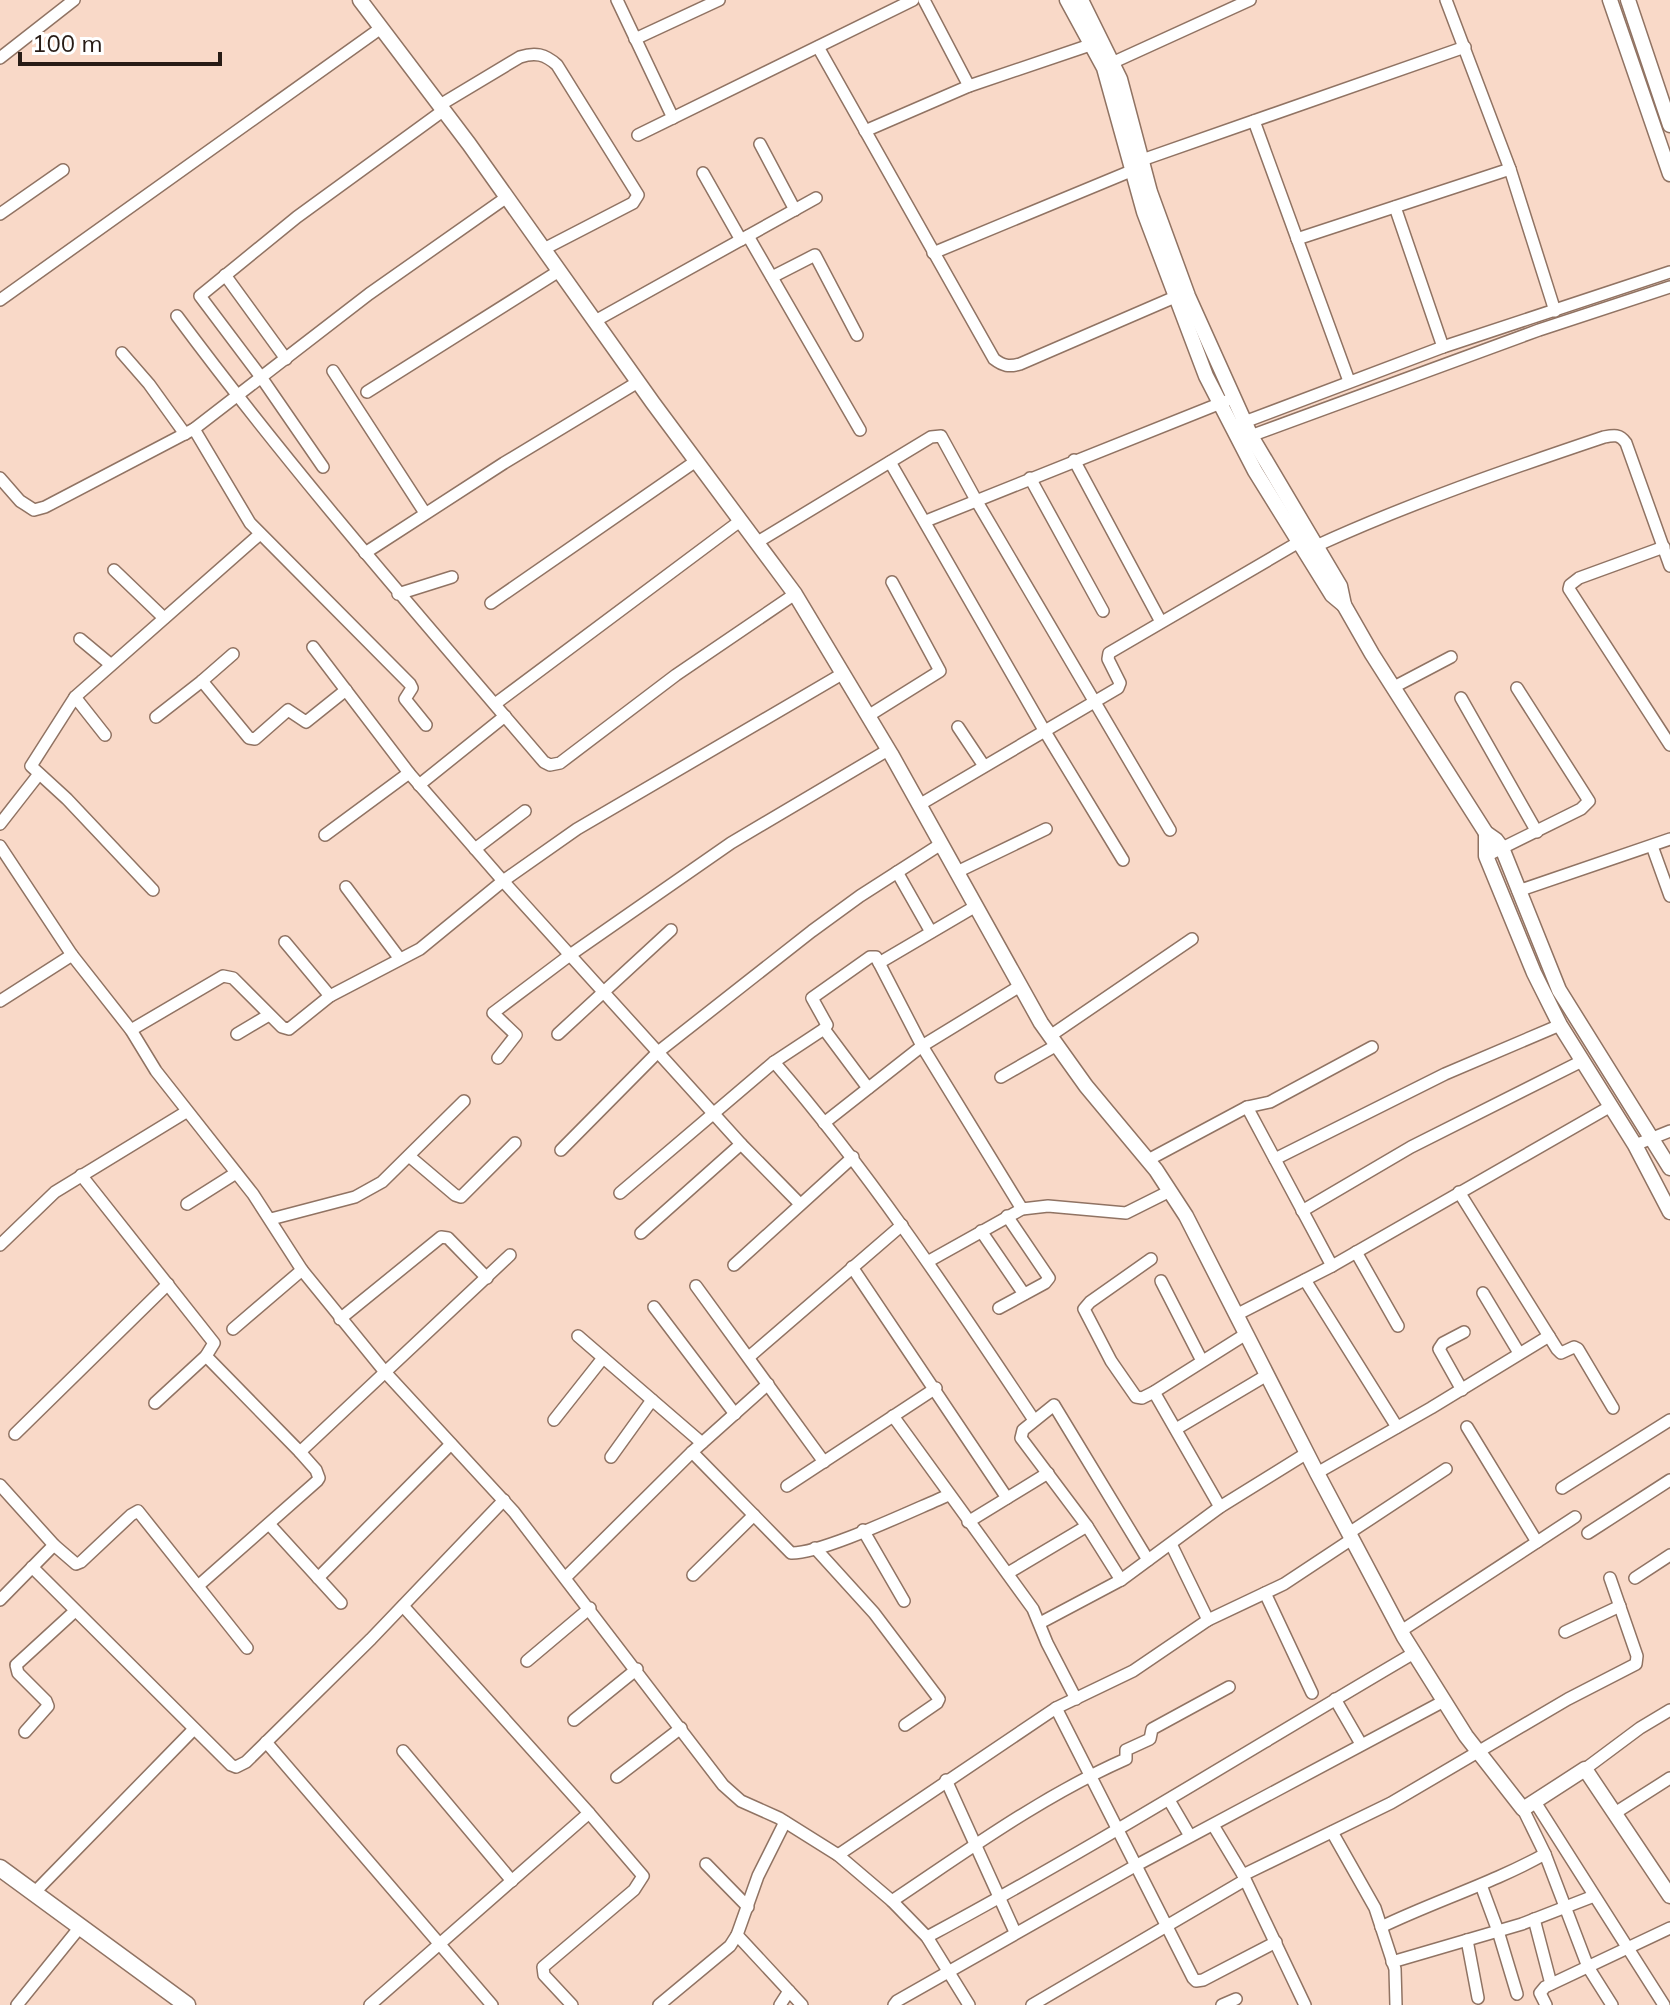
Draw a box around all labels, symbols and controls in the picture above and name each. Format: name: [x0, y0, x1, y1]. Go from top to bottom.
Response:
scale bar: [20, 16, 220, 66]
text: 100 m: [32, 28, 103, 58]

